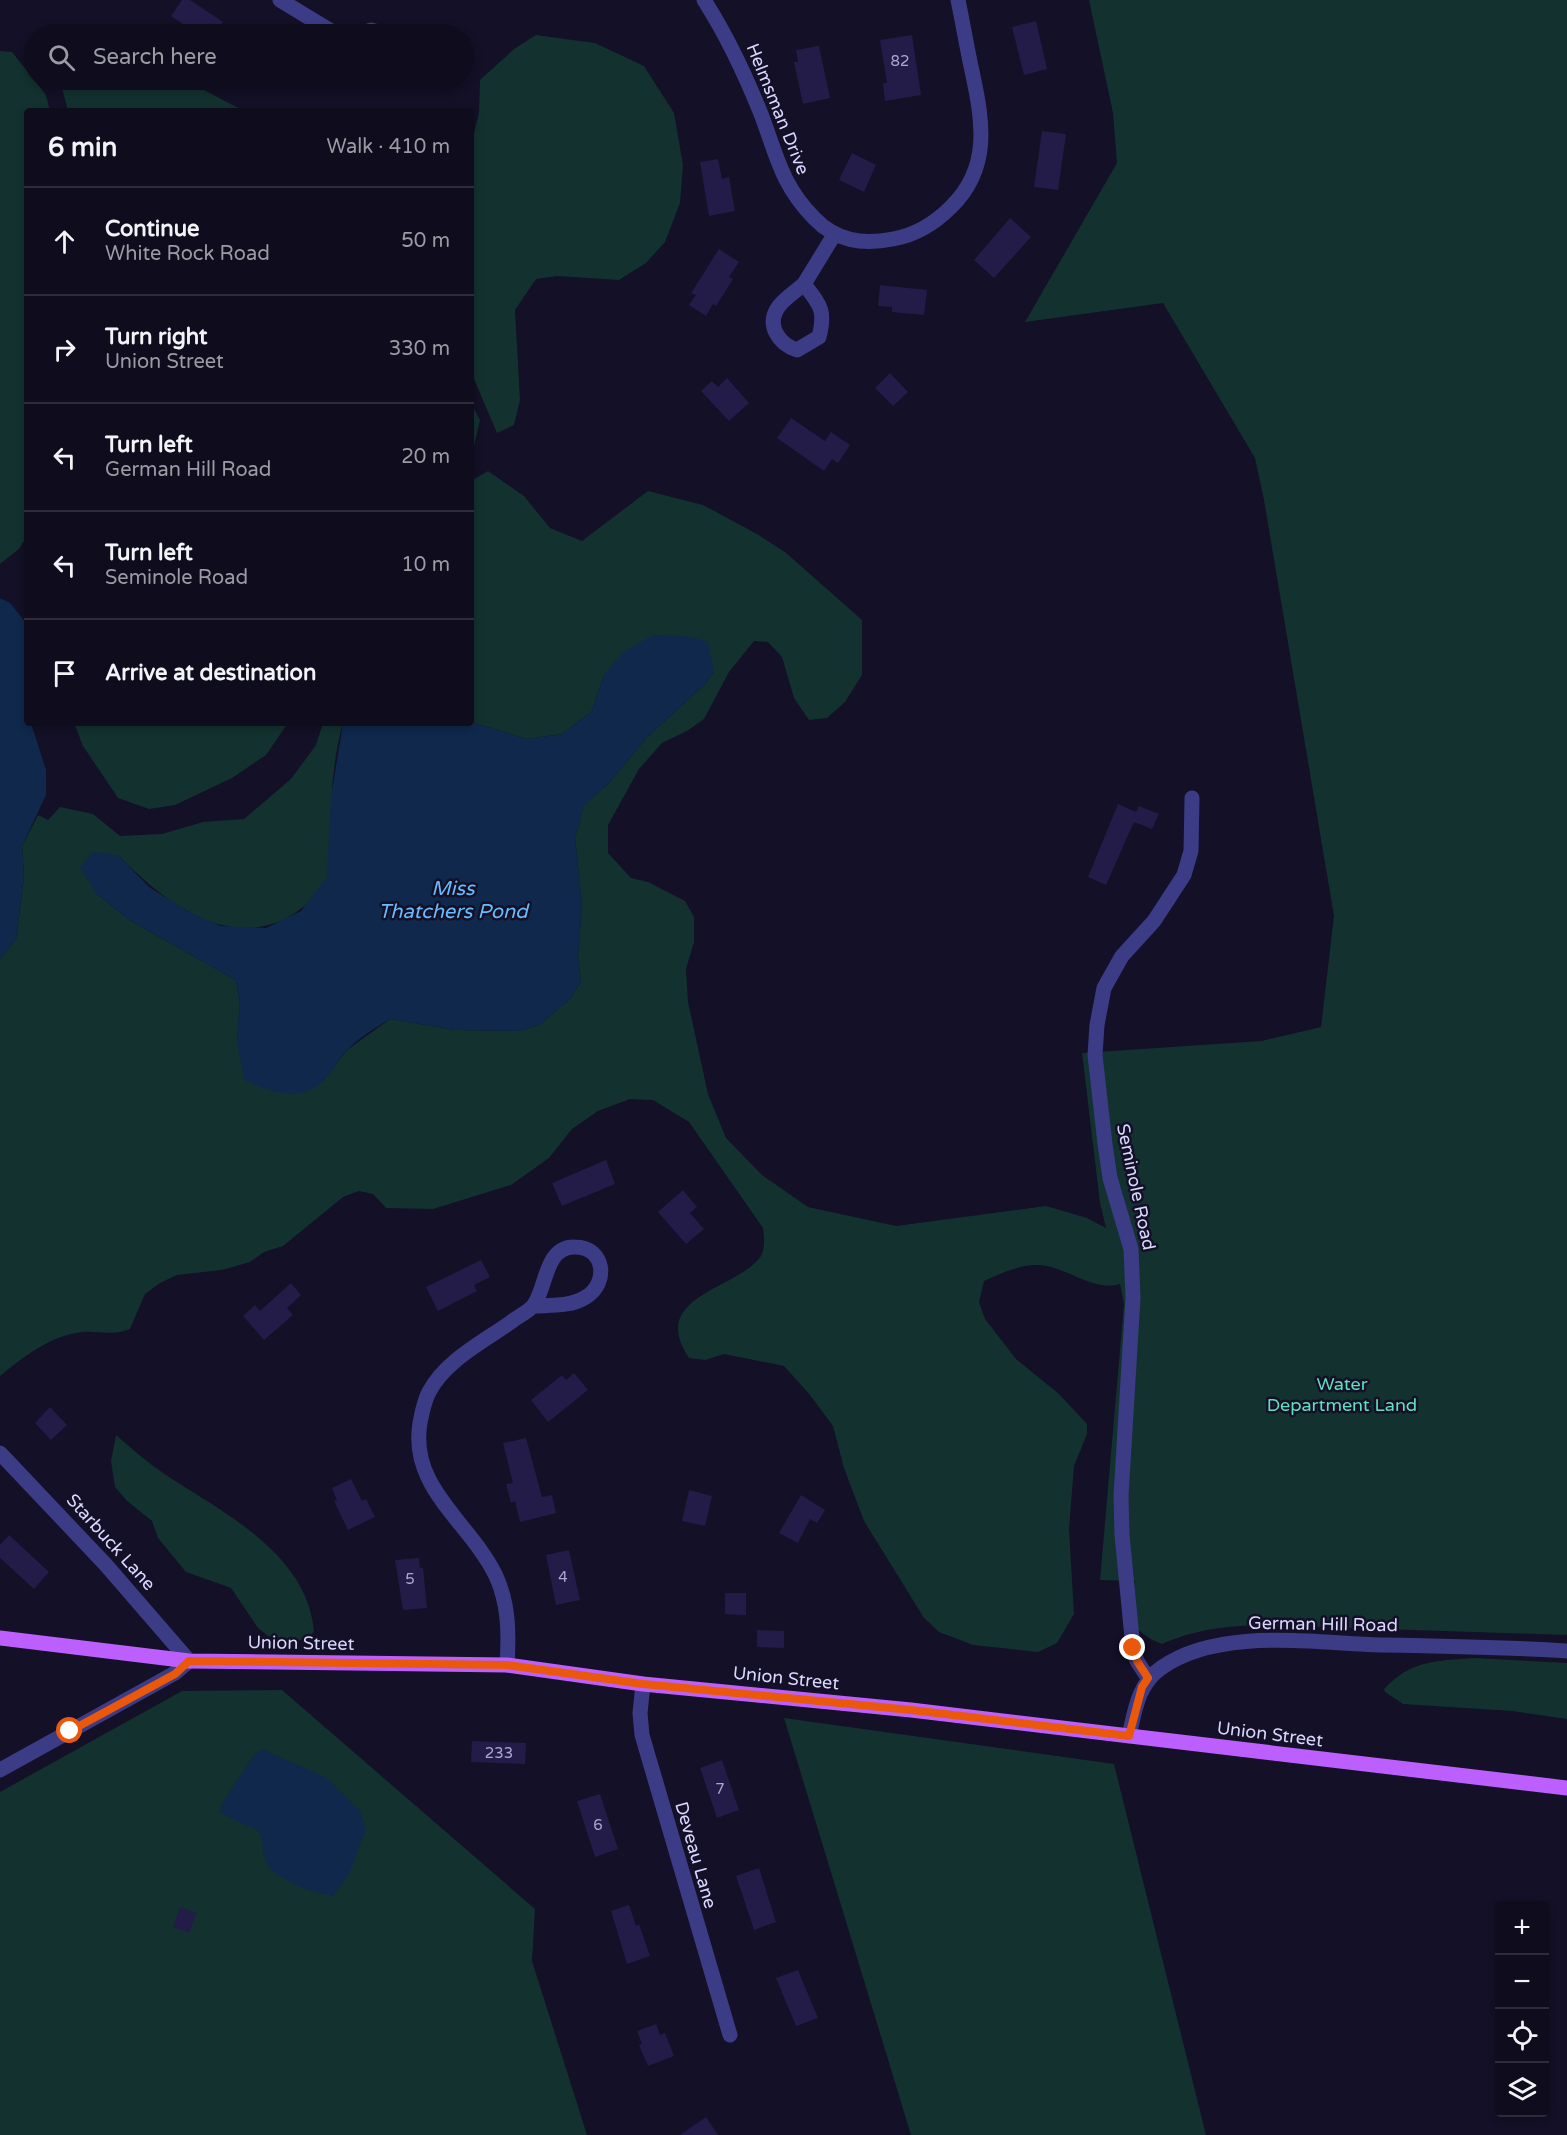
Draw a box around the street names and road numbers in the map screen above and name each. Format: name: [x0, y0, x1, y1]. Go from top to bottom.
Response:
street label: Helmsman Drive: [742, 40, 814, 178]
street label: Seminole Road: [1112, 1122, 1160, 1252]
street label: Starbuck Lane: [62, 1489, 160, 1595]
street label: German Hill Road: [1248, 1612, 1398, 1636]
street label: Union Street: [247, 1631, 355, 1655]
street label: Union Street: [732, 1661, 840, 1695]
street label: Union Street: [1216, 1717, 1324, 1751]
street label: Deveau Lane: [670, 1799, 722, 1911]

